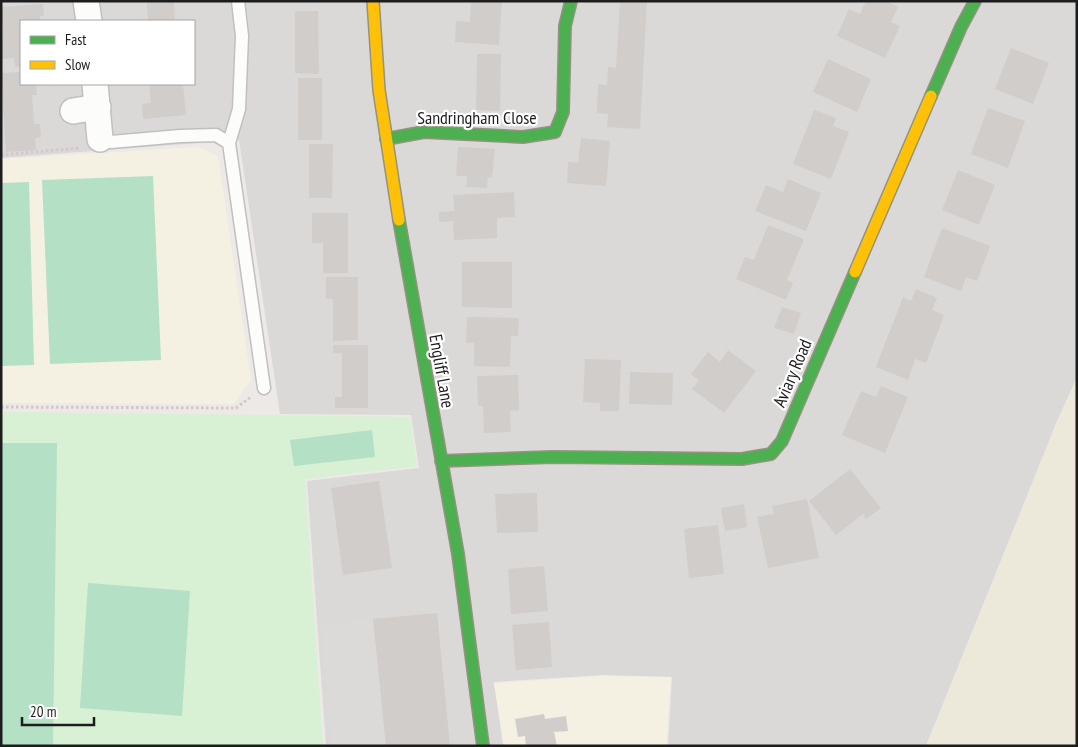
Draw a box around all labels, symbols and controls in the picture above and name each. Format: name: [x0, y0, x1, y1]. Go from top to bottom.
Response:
legend: [20, 20, 195, 85]
text: Fast: [65, 30, 86, 49]
text: Slow: [65, 55, 90, 74]
street label: Sandringham Close: [417, 106, 537, 129]
street label: Engliff Lane: [424, 332, 460, 410]
street label: Aviary Road: [767, 335, 817, 411]
scale bar: [22, 694, 95, 726]
text: 20 m: [30, 702, 56, 721]

